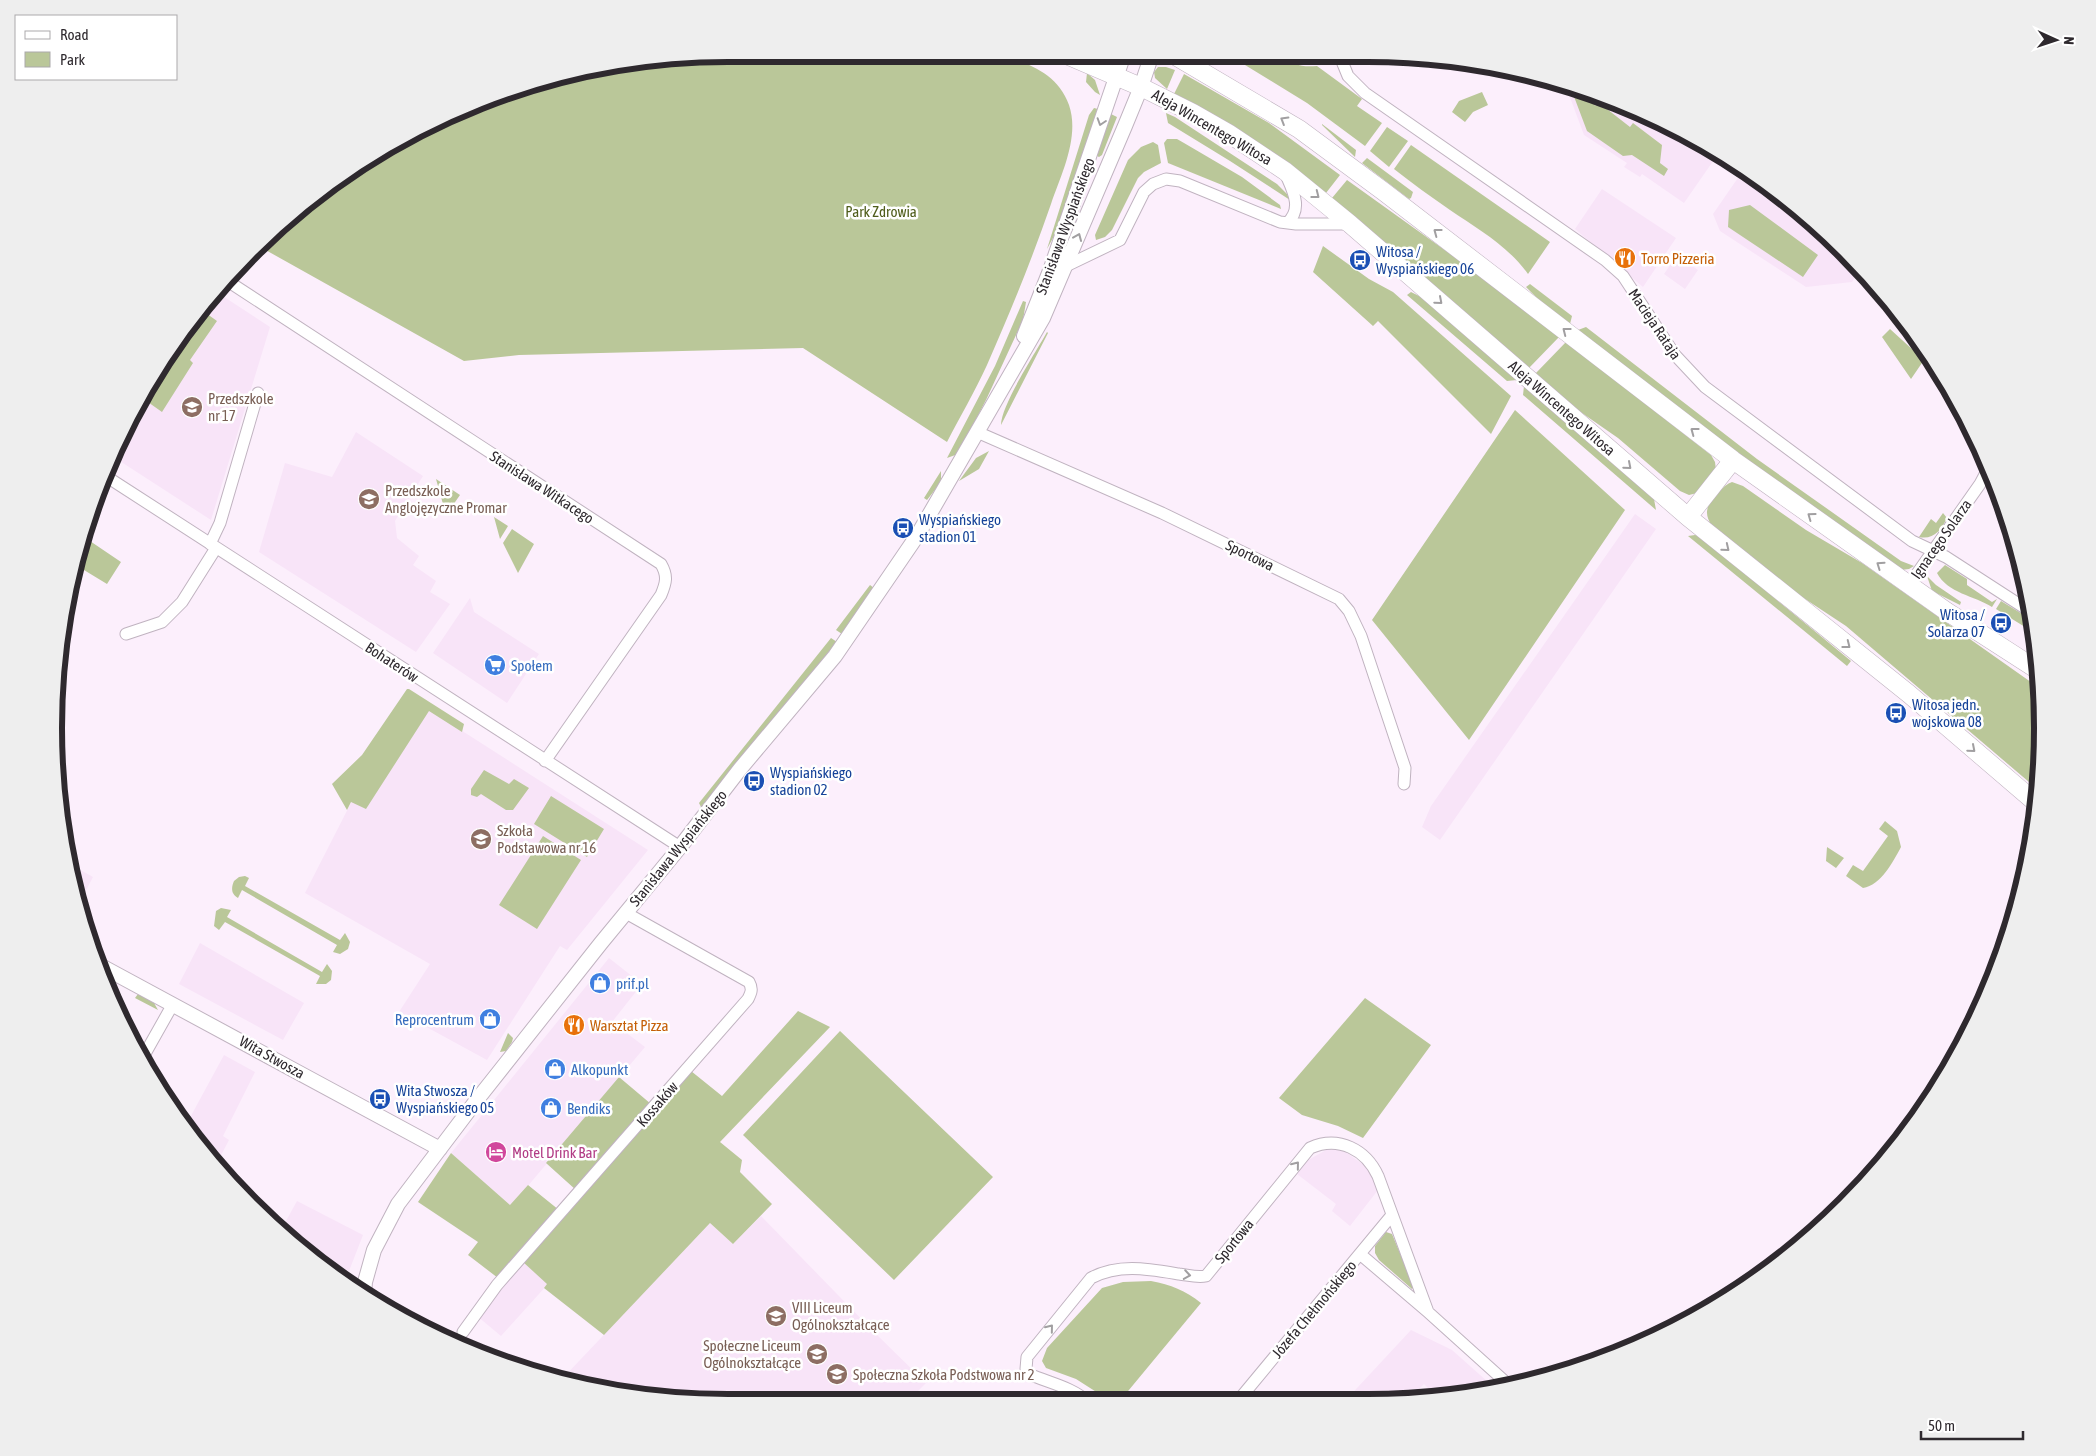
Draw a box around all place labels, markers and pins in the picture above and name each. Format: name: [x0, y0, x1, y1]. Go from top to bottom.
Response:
place label: Witosa / Wyspiańskiego 06: [1376, 243, 1474, 277]
restaurant icon: Torro Pizzeria: [1613, 246, 1637, 270]
bus stop icon: Witosa / Wyspiańskiego 06: [1348, 248, 1372, 272]
place label: Torro Pizzeria: [1641, 250, 1715, 267]
place label: Przedszkole nr 17: [208, 390, 274, 424]
school or university icon: Przedszkole nr 17: [180, 395, 204, 419]
place label: Przedszkole Anglojęzyczne Promar: [385, 482, 507, 516]
school or university icon: Przedszkole Anglojęzyczne Promar: [357, 487, 381, 511]
place label: Wyspiańskiego stadion 01: [919, 511, 1001, 545]
bus stop icon: Wyspiańskiego stadion 01: [891, 516, 915, 540]
place label: Witosa / Solarza 07: [1928, 606, 1985, 640]
bus stop icon: Witosa / Solarza 07: [1989, 611, 2013, 635]
supermarket icon: Społem: [483, 653, 507, 677]
place label: Społem: [511, 657, 553, 674]
place label: Witosa jedn. wojskowa 08: [1912, 696, 1982, 730]
bus stop icon: Witosa jedn. wojskowa 08: [1884, 701, 1908, 725]
place label: Wyspiańskiego stadion 02: [770, 764, 852, 798]
bus stop icon: Wyspiańskiego stadion 02: [742, 769, 766, 793]
place label: Szkoła Podstawowa nr 16: [497, 822, 596, 856]
school or university icon: Szkoła Podstawowa nr 16: [469, 827, 493, 851]
shop icon: prif.pl: [588, 971, 612, 995]
place label: prif.pl: [616, 975, 649, 992]
shop icon: Reprocentrum: [478, 1007, 502, 1031]
place label: Reprocentrum: [395, 1011, 474, 1028]
restaurant icon: Warsztat Pizza: [562, 1013, 586, 1037]
place label: Warsztat Pizza: [590, 1017, 668, 1034]
shop icon: Alkopunkt: [543, 1057, 567, 1081]
place label: Alkopunkt: [571, 1061, 628, 1078]
place label: Wita Stwosza / Wyspiańskiego 05: [396, 1082, 494, 1116]
bus stop icon: Wita Stwosza / Wyspiańskiego 05: [368, 1087, 392, 1111]
shop icon: Bendiks: [539, 1096, 563, 1120]
place label: Bendiks: [567, 1100, 611, 1117]
hotel icon: Motel Drink Bar: [484, 1140, 508, 1164]
place label: Motel Drink Bar: [512, 1144, 597, 1161]
place label: VIII Liceum Ogólnokształcące: [792, 1299, 890, 1333]
school or university icon: VIII Liceum Ogólnokształcące: [764, 1304, 788, 1328]
place label: Społeczne Liceum Ogólnokształcące: [703, 1337, 801, 1371]
school or university icon: Społeczne Liceum Ogólnokształcące: [805, 1342, 829, 1366]
school or university icon: Społeczna Szkoła Podstwowa nr 2: [825, 1362, 849, 1386]
place label: Społeczna Szkoła Podstwowa nr 2: [853, 1366, 1035, 1383]

